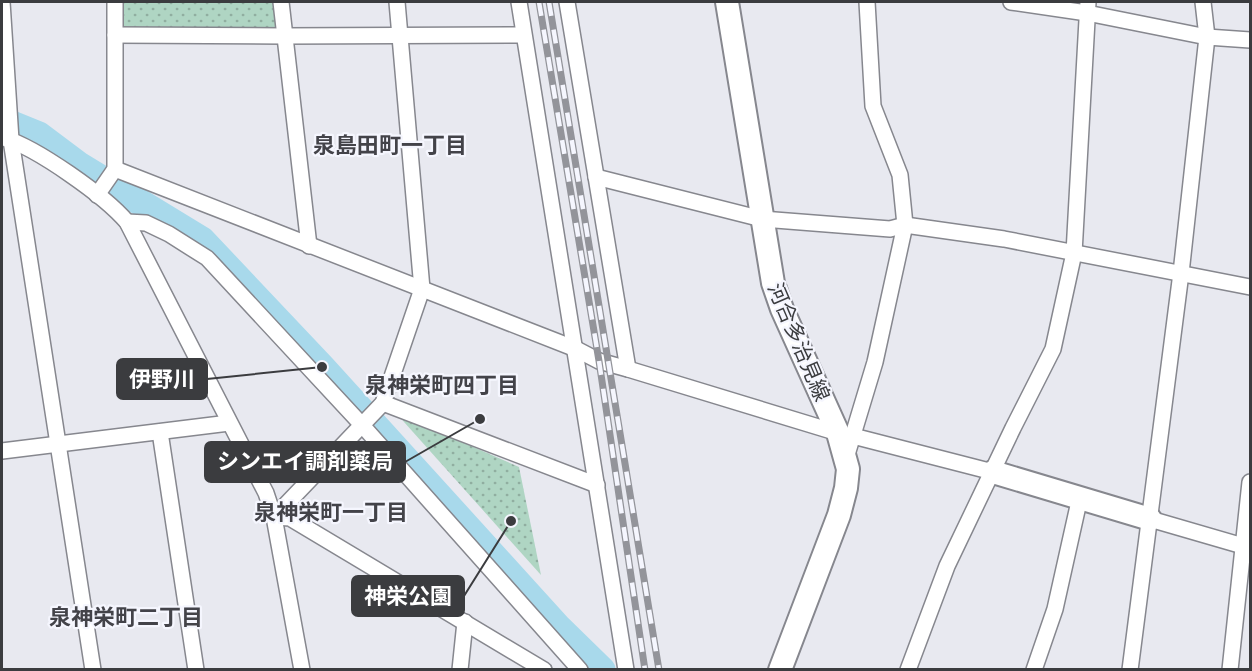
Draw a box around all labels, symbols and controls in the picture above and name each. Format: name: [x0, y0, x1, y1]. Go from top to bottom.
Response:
district label: 泉島田町一丁目: [313, 132, 467, 159]
street label: 河合多治見線: [763, 279, 835, 405]
callout: 伊野川: [117, 359, 207, 399]
text: 伊野川: [129, 366, 195, 393]
district label: 泉神栄町四丁目: [365, 372, 519, 399]
callout: シンエイ調剤薬局: [205, 442, 405, 482]
text: シンエイ調剤薬局: [217, 448, 393, 475]
district label: 泉神栄町一丁目: [254, 499, 408, 526]
callout: 神栄公園: [352, 576, 464, 616]
text: 神栄公園: [364, 583, 452, 610]
district label: 泉神栄町二丁目: [49, 604, 203, 631]

